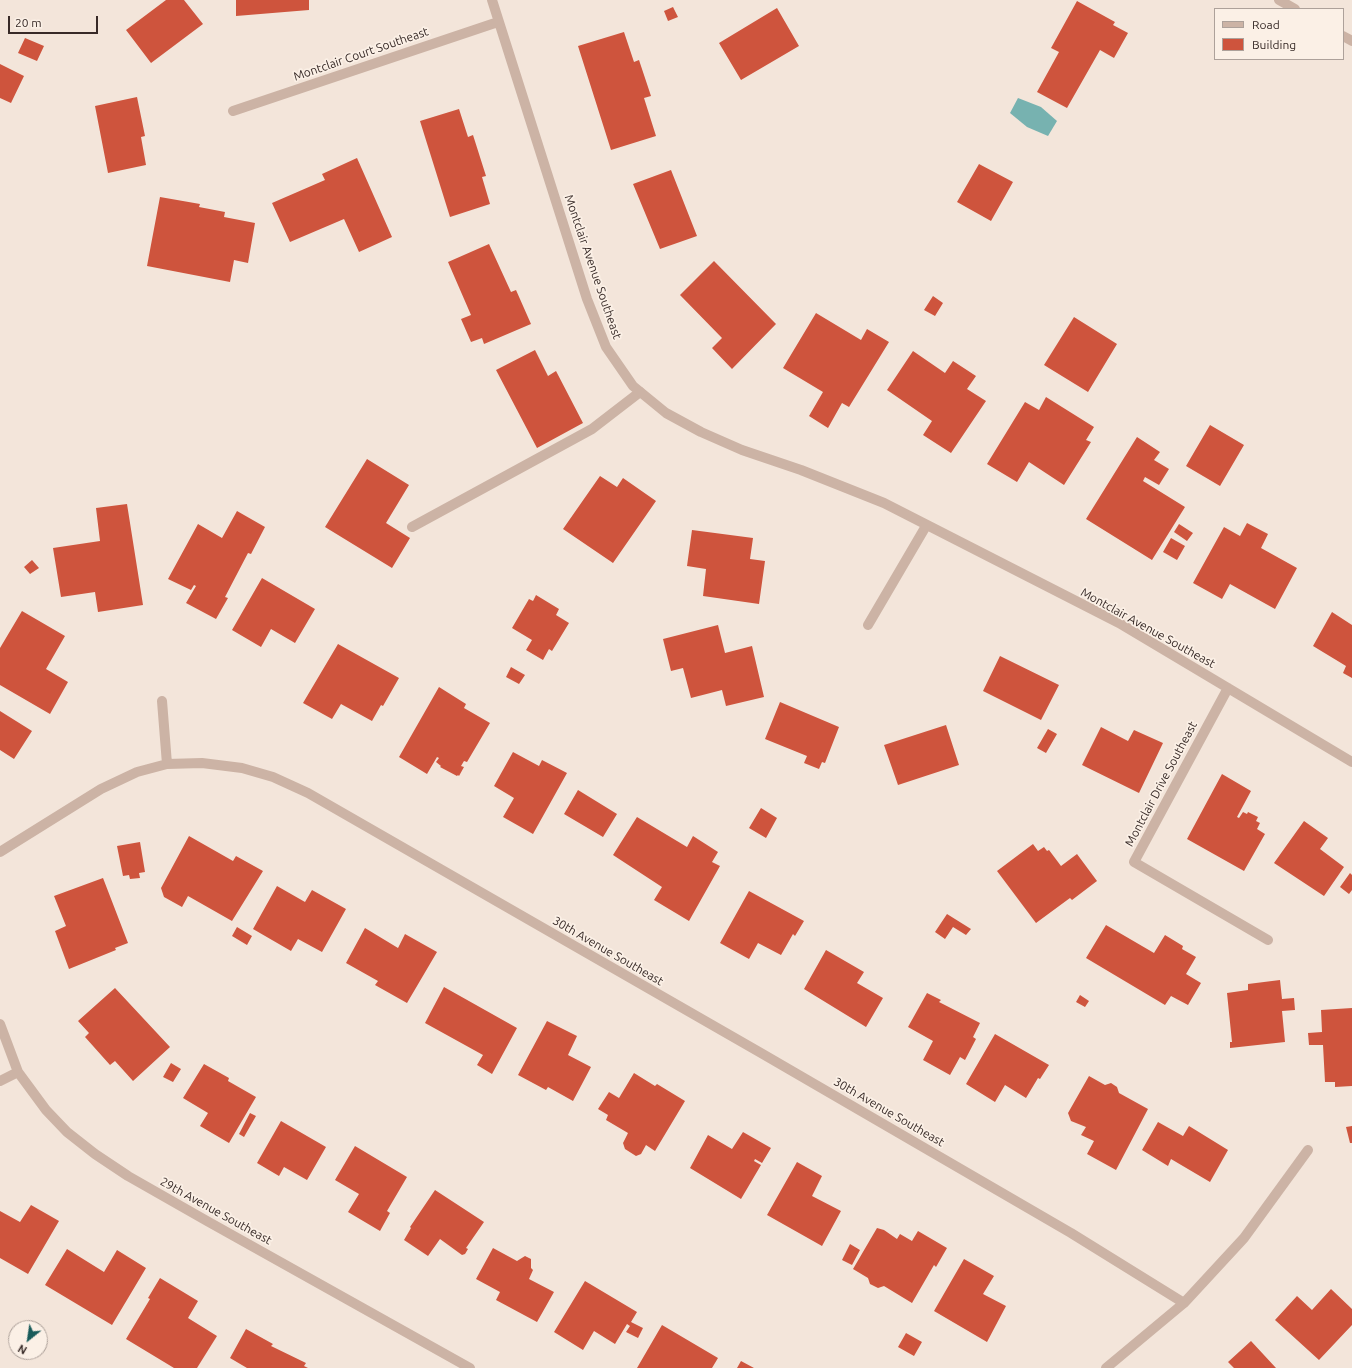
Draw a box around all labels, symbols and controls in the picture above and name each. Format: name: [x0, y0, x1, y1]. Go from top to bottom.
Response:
scale bar: [10, 8, 100, 34]
legend: [1214, 8, 1344, 60]
text: 20 m: [15, 16, 42, 29]
text: Road: [1252, 18, 1280, 31]
street label: Montclair Court Southeast: [292, 24, 430, 84]
text: Building: [1252, 38, 1296, 51]
street label: Montclair Avenue Southeast: [561, 193, 625, 341]
street label: Montclair Avenue Southeast: [1078, 585, 1218, 671]
street label: Montclair Drive Southeast: [1122, 719, 1200, 849]
street label: 30th Avenue Southeast: [550, 913, 666, 989]
street label: 30th Avenue Southeast: [831, 1074, 947, 1150]
street label: 29th Avenue Southeast: [158, 1174, 274, 1248]
north arrow: [8, 1320, 48, 1360]
text: N: [16, 1342, 29, 1357]

